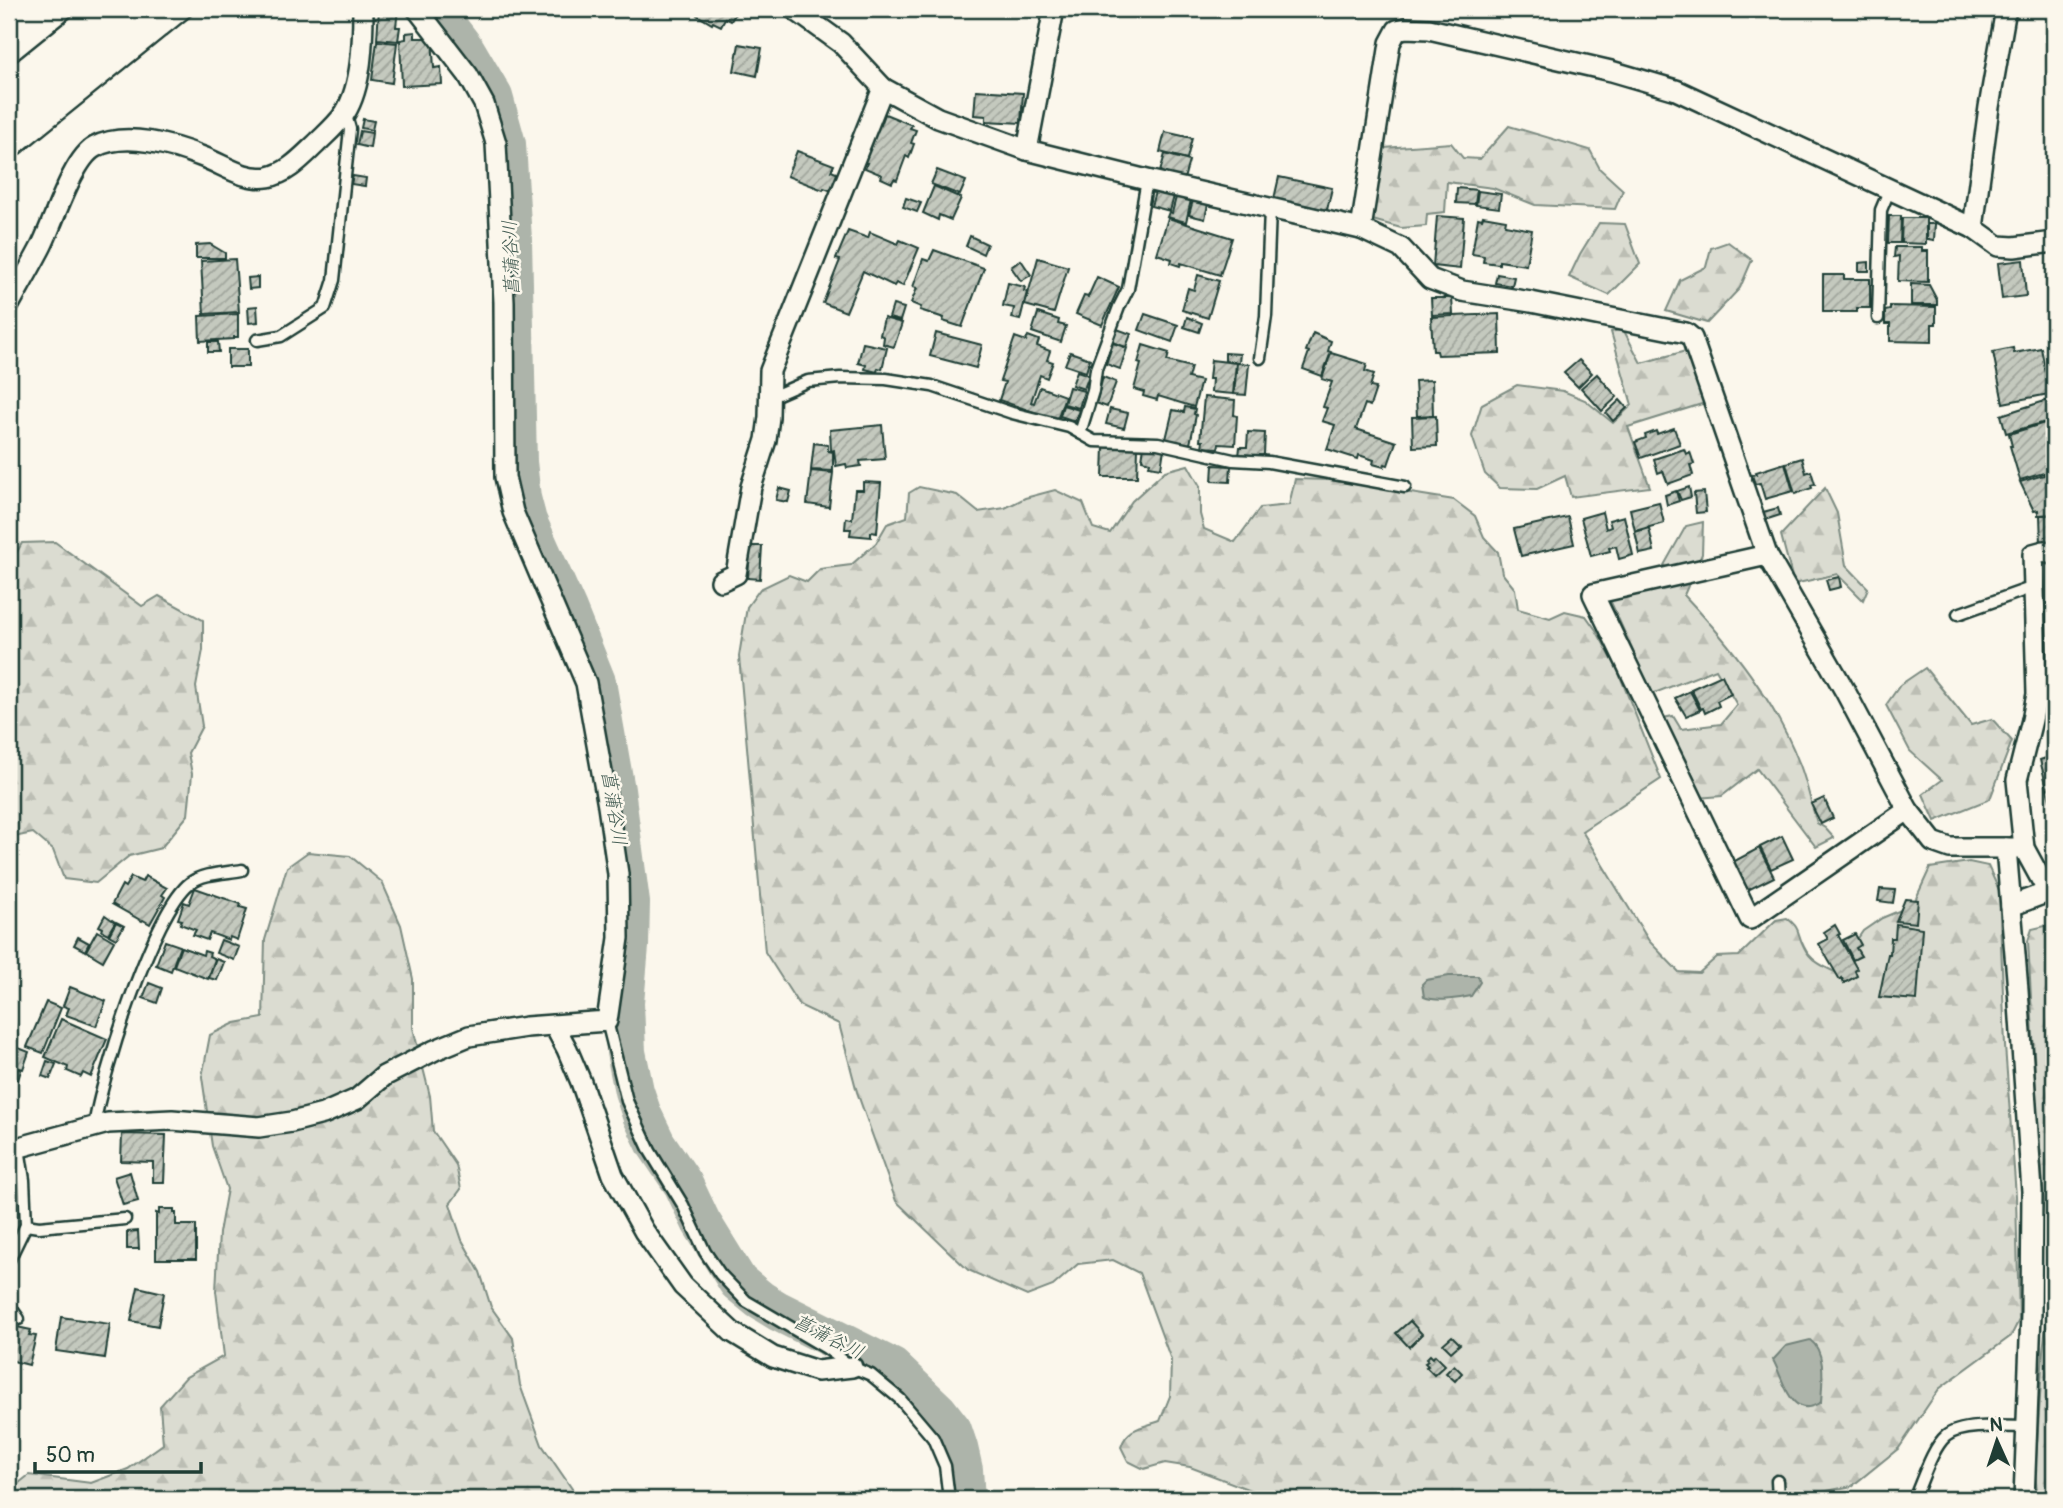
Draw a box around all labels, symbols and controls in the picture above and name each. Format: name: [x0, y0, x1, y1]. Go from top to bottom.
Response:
water label: 菖蒲谷川: [498, 220, 524, 296]
water label: 菖蒲谷川: [596, 769, 632, 848]
water label: 菖蒲谷川: [789, 1309, 868, 1365]
north arrow: [1962, 1406, 2032, 1476]
text: N: [1989, 1413, 2003, 1437]
scale bar: [35, 1431, 201, 1475]
text: 50 m: [46, 1442, 95, 1469]

